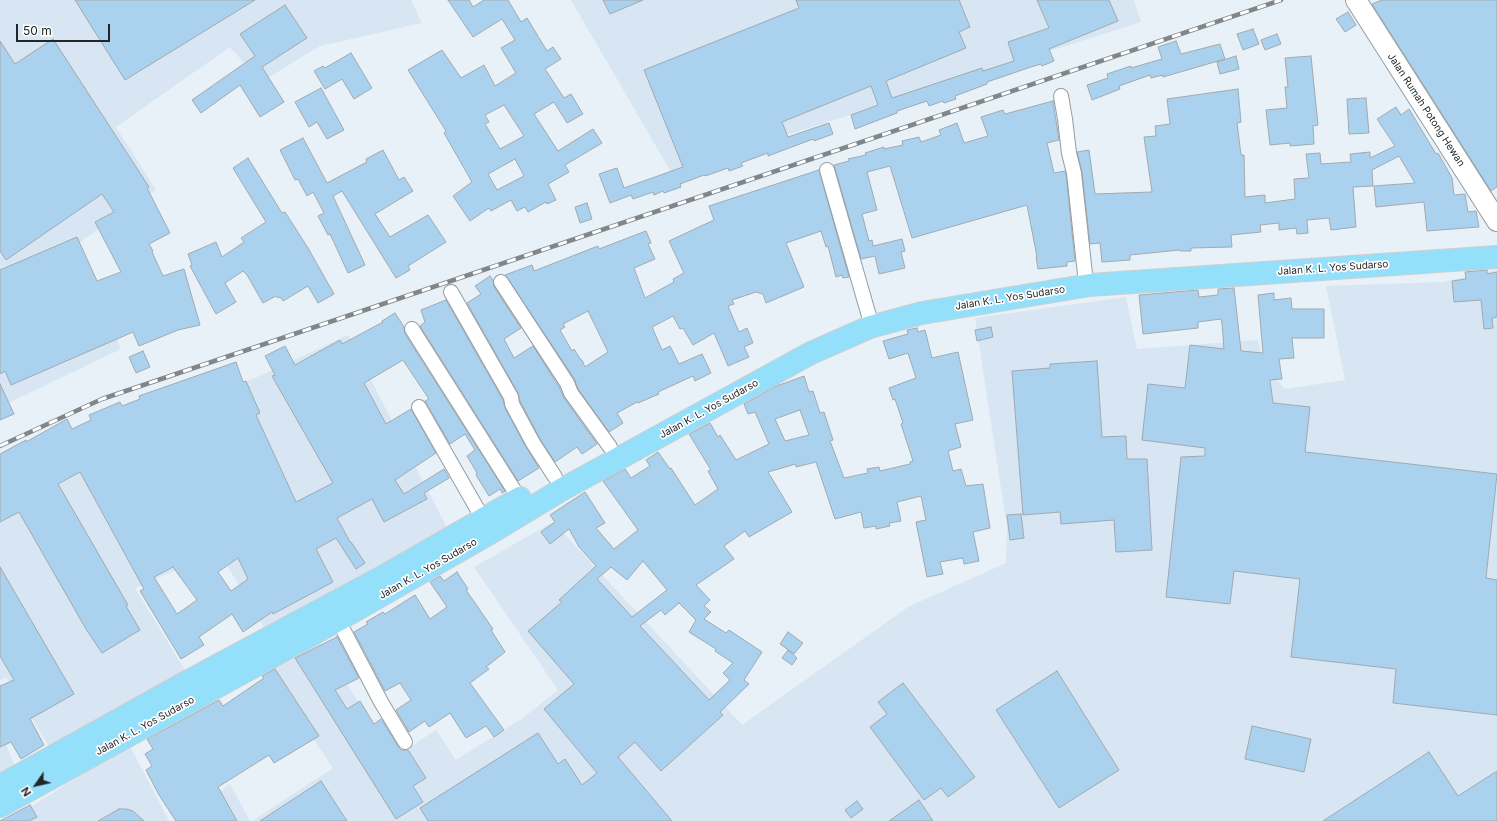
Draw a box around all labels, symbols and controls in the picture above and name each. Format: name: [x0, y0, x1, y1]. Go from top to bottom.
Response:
scale bar: [18, 16, 112, 42]
text: 50 m: [23, 23, 52, 38]
street label: Jalan Rumah Potong Hewan: [1385, 51, 1467, 169]
street label: Jalan K. L. Yos Sudarso: [1277, 258, 1389, 278]
street label: Jalan K. L. Yos Sudarso: [954, 283, 1066, 313]
street label: Jalan K. L. Yos Sudarso: [658, 377, 760, 441]
street label: Jalan K. L. Yos Sudarso: [377, 536, 479, 602]
street label: Jalan K. L. Yos Sudarso: [94, 694, 196, 758]
north arrow: [16, 765, 56, 805]
text: N: [18, 784, 34, 799]

